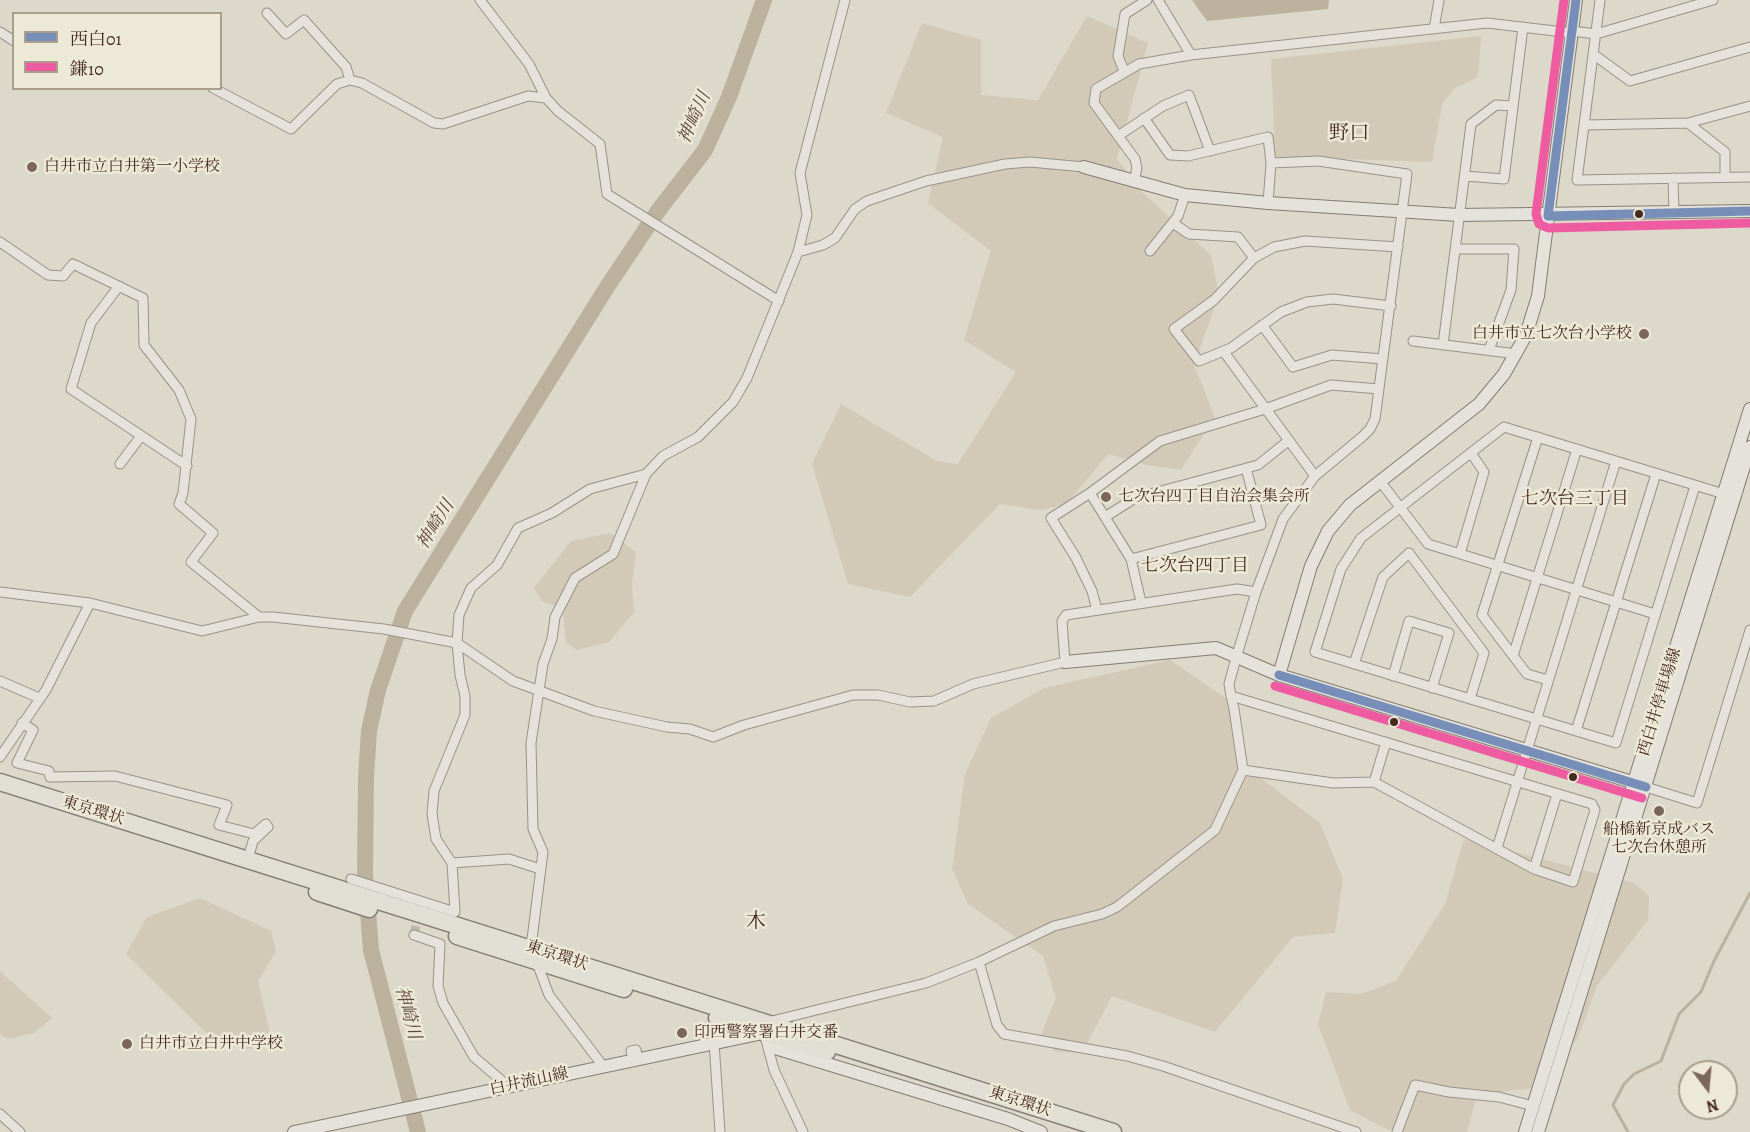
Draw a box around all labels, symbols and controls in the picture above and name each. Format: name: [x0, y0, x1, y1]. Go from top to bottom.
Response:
legend: [12, 12, 222, 90]
text: 西白01: [70, 27, 122, 51]
text: 鎌10: [70, 57, 104, 81]
water label: 神崎川: [674, 89, 716, 147]
district label: 野口: [1329, 122, 1369, 146]
place label: 白井市立白井第一小学校: [44, 157, 220, 177]
marker: 白井市立白井第一小学校: [25, 160, 39, 174]
unlabelled marker: [1633, 208, 1645, 220]
place label: 白井市立七次台小学校: [1472, 324, 1632, 344]
marker: 白井市立七次台小学校: [1637, 327, 1651, 341]
place label: 七次台四丁目自治会集会所: [1118, 487, 1310, 507]
district label: 七次台三丁目: [1521, 489, 1629, 511]
marker: 七次台四丁目自治会集会所: [1099, 490, 1113, 504]
water label: 神崎川: [413, 496, 459, 554]
district label: 七次台四丁目: [1141, 556, 1249, 578]
street label: 西白井停車場線: [1634, 646, 1686, 758]
unlabelled marker: [1388, 716, 1400, 728]
unlabelled marker: [1567, 771, 1579, 783]
street label: 東京環状: [60, 792, 126, 830]
marker: 船橋新京成バス 七次台休憩所: [1652, 804, 1666, 818]
place label: 船橋新京成バス 七次台休憩所: [1603, 820, 1715, 858]
district label: 木: [746, 910, 766, 934]
street label: 東京環状: [524, 937, 590, 975]
water label: 神崎川: [390, 984, 424, 1042]
place label: 印西警察署白井交番: [694, 1023, 838, 1043]
marker: 印西警察署白井交番: [675, 1026, 689, 1040]
place label: 白井市立白井中学校: [139, 1034, 283, 1054]
marker: 白井市立白井中学校: [120, 1037, 134, 1051]
north arrow: [1678, 1060, 1738, 1120]
street label: 白井流山線: [488, 1064, 570, 1100]
street label: 東京環状: [987, 1083, 1053, 1121]
text: N: [1704, 1093, 1721, 1118]

